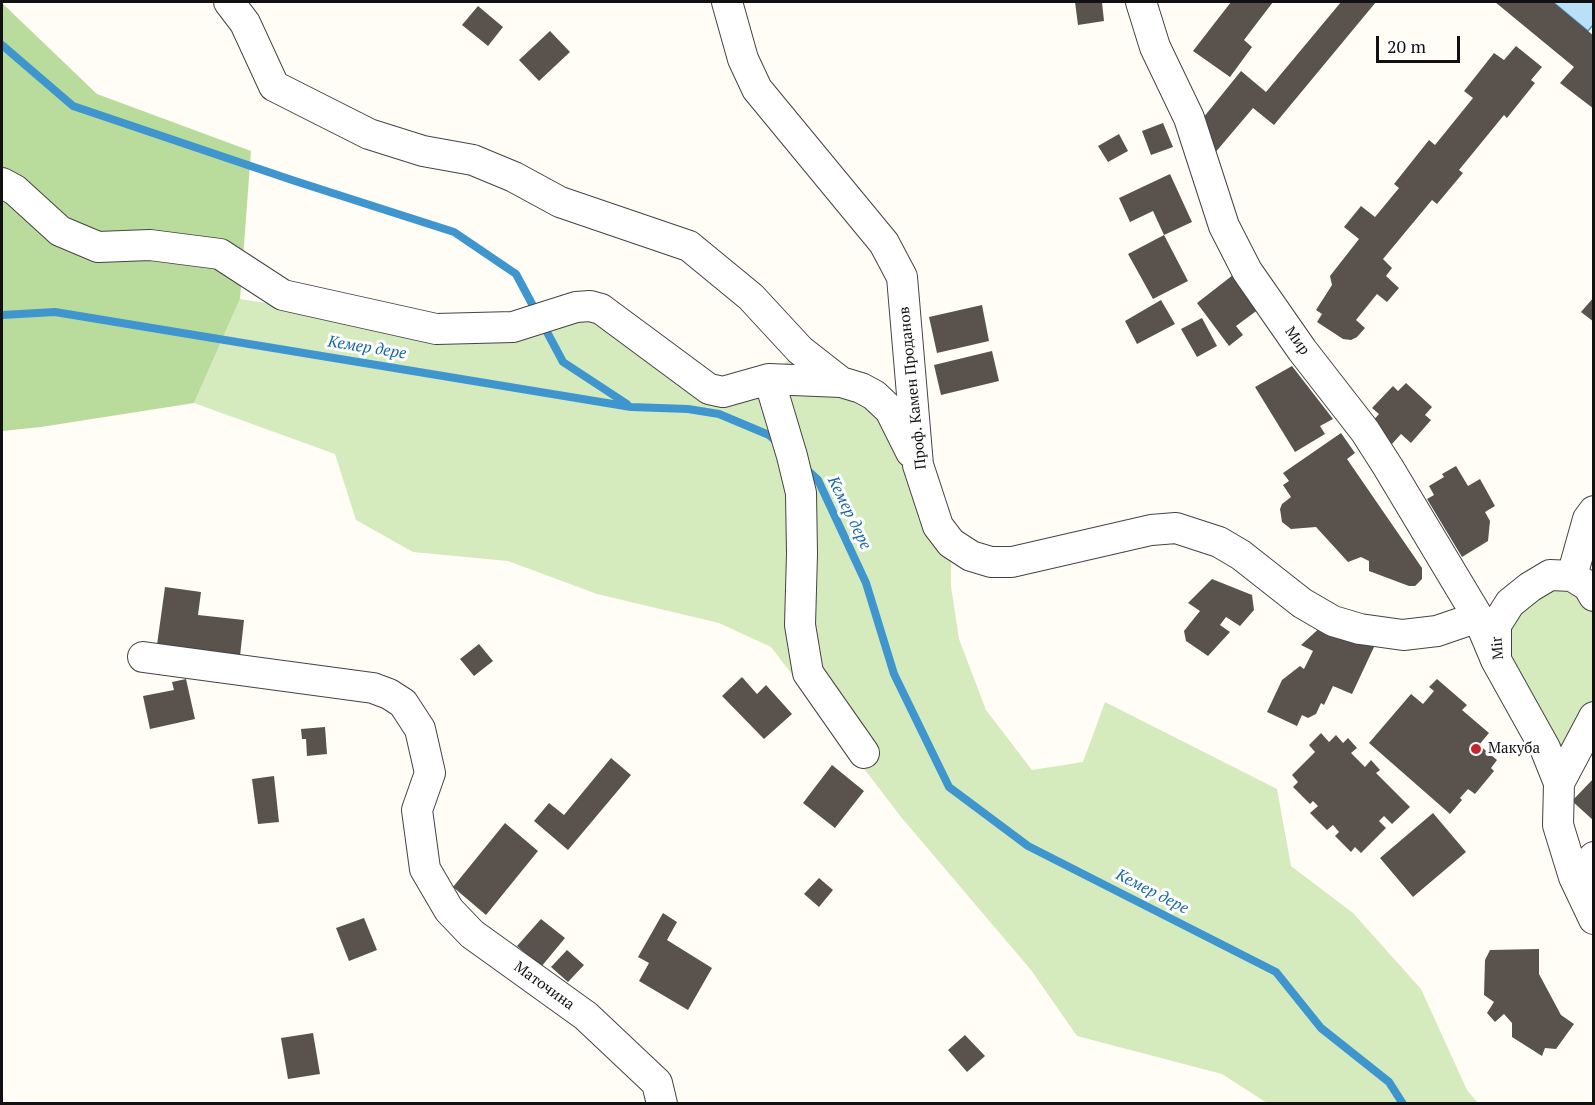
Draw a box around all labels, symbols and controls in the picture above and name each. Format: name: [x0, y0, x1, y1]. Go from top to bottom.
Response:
scale bar: [1379, 24, 1463, 62]
text: 20 m: [1387, 34, 1426, 58]
street label: Проф. Камен Проданов: [895, 306, 931, 470]
street label: Мир: [1281, 323, 1313, 359]
water label: Кемер дере: [326, 332, 408, 364]
water label: Кемер дере: [823, 473, 875, 553]
street label: Mir: [1488, 636, 1508, 660]
place label: Макуба: [1488, 740, 1540, 758]
marker: Макуба: [1469, 742, 1483, 756]
water label: Кемер дере: [1112, 865, 1192, 919]
street label: Маточина: [510, 958, 578, 1014]

